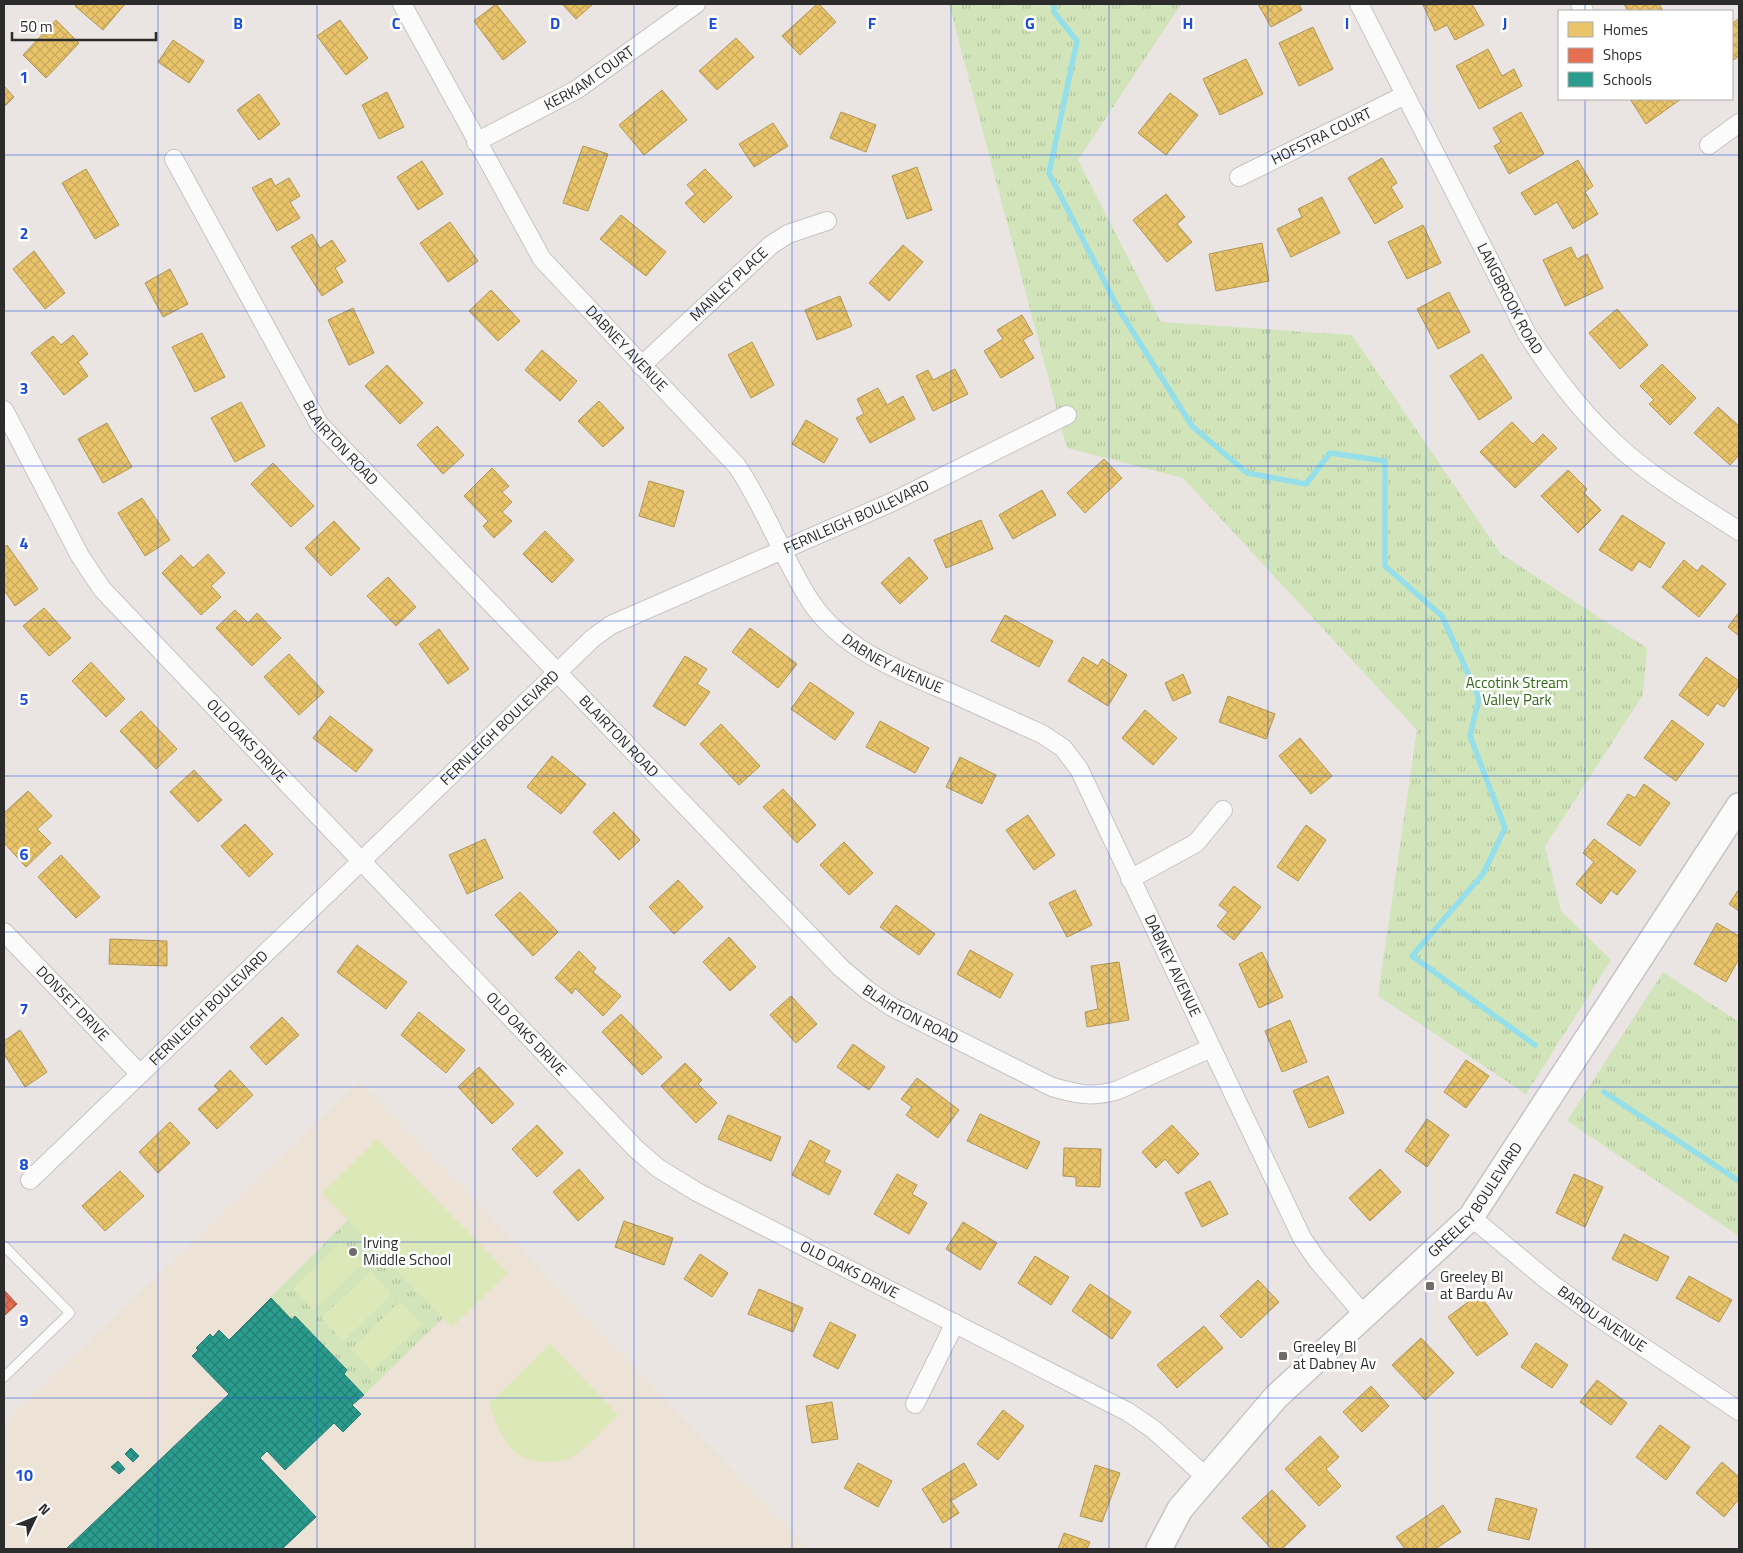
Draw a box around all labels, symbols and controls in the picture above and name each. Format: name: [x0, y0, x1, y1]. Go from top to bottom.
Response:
scale bar: [12, 10, 156, 42]
legend: [1558, 10, 1733, 100]
text: B: [233, 11, 243, 35]
text: C: [392, 11, 401, 35]
text: D: [550, 11, 560, 35]
text: E: [709, 11, 718, 35]
text: F: [868, 11, 877, 35]
text: G: [1025, 11, 1035, 35]
text: H: [1183, 11, 1193, 35]
text: I: [1345, 11, 1349, 35]
text: J: [1503, 11, 1507, 35]
text: 50 m: [20, 15, 53, 38]
text: Homes: [1603, 18, 1648, 41]
street label: KERKAM COURT: [540, 40, 639, 116]
text: Shops: [1603, 43, 1642, 66]
text: 1: [20, 65, 28, 89]
text: Schools: [1603, 68, 1652, 91]
street label: HOFSTRA COURT: [1267, 101, 1376, 170]
text: 2: [20, 221, 28, 245]
street label: LANGBROOK ROAD: [1471, 239, 1549, 359]
street label: MANLEY PLACE: [684, 241, 773, 326]
street label: DABNEY AVENUE: [580, 300, 673, 397]
text: 3: [20, 376, 28, 400]
street label: BLAIRTON ROAD: [297, 396, 384, 490]
street label: FERNLEIGH BOULEVARD: [780, 473, 933, 559]
text: 4: [20, 531, 29, 555]
street label: DABNEY AVENUE: [837, 628, 947, 699]
street label: FERNLEIGH BOULEVARD: [434, 664, 564, 791]
park label: Accotink Stream Valley Park: [1466, 671, 1568, 711]
text: 5: [20, 687, 29, 711]
street label: BLAIRTON ROAD: [574, 690, 664, 783]
street label: OLD OAKS DRIVE: [201, 693, 293, 788]
text: 6: [20, 842, 29, 866]
street label: DABNEY AVENUE: [1139, 910, 1207, 1021]
street label: FERNLEIGH BOULEVARD: [143, 945, 273, 1071]
street label: DONSET DRIVE: [31, 960, 115, 1046]
street label: BLAIRTON ROAD: [858, 978, 963, 1050]
street label: OLD OAKS DRIVE: [481, 986, 572, 1081]
text: 7: [20, 997, 28, 1021]
street label: GREELEY BOULEVARD: [1422, 1137, 1528, 1263]
text: 8: [20, 1152, 29, 1176]
place label: Irving Middle School: [363, 1231, 451, 1271]
street label: OLD OAKS DRIVE: [796, 1234, 903, 1304]
marker: Irving Middle School: [347, 1246, 359, 1258]
place label: Greeley Bl at Bardu Av: [1440, 1265, 1513, 1305]
marker: Greeley Bl at Bardu Av: [1424, 1280, 1436, 1292]
street label: BARDU AVENUE: [1553, 1280, 1651, 1357]
text: 9: [20, 1308, 29, 1332]
place label: Greeley Bl at Dabney Av: [1293, 1335, 1376, 1375]
marker: Greeley Bl at Dabney Av: [1277, 1350, 1289, 1362]
text: 10: [15, 1463, 33, 1487]
north arrow: [10, 1493, 60, 1543]
text: N: [34, 1498, 56, 1520]

